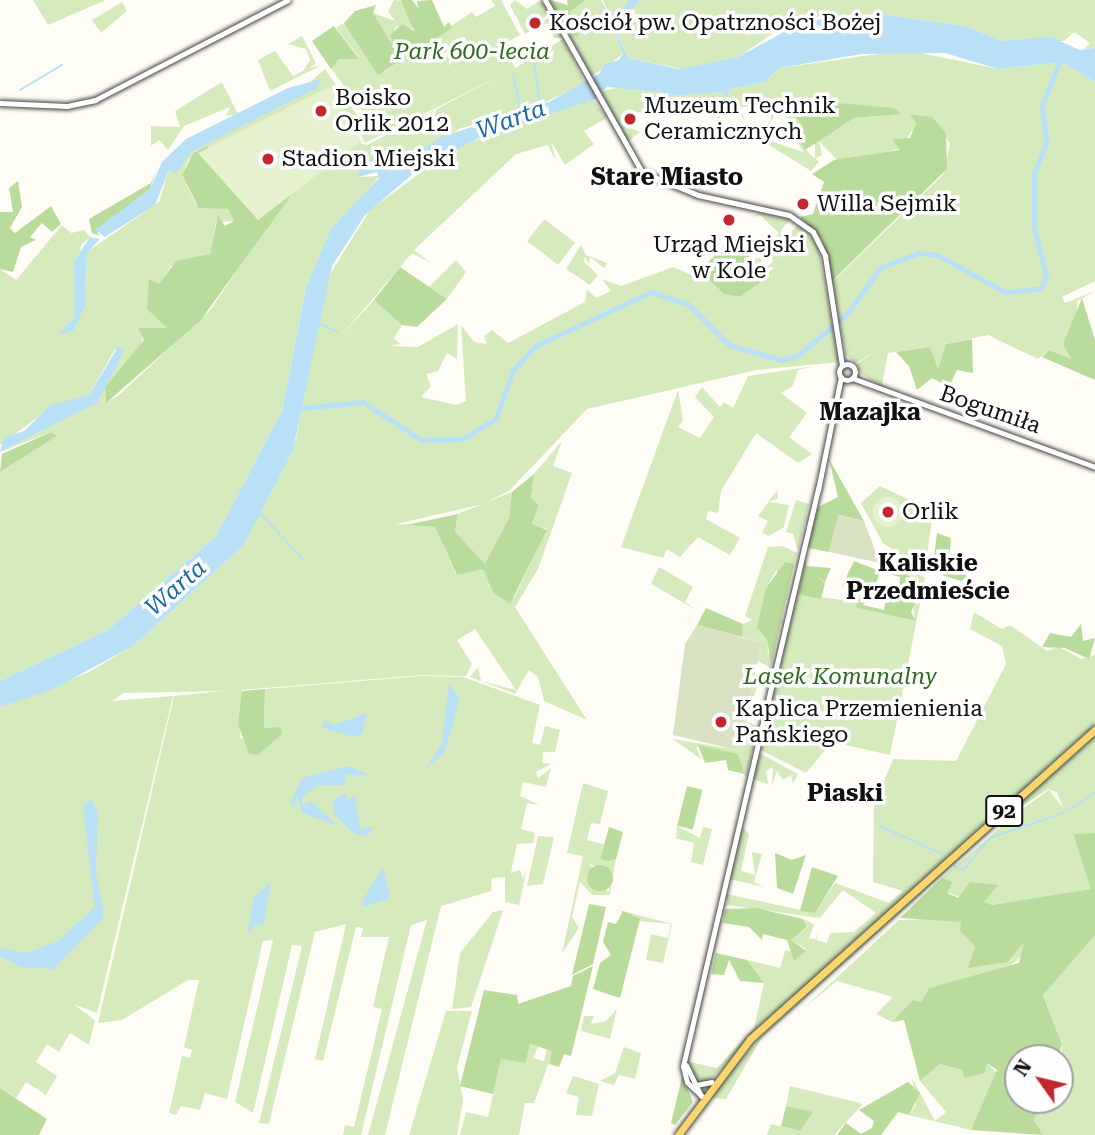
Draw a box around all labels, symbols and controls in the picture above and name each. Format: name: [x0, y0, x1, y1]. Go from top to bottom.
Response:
place label: Kościół pw. Opatrzności Bożej: [549, 9, 881, 37]
marker: Kościół pw. Opatrzności Bożej: [527, 15, 543, 31]
park label: Park 600-lecia: [394, 38, 550, 66]
place label: Boisko Orlik 2012: [335, 84, 449, 138]
place label: Muzeum Technik Ceramicznych: [644, 92, 836, 146]
water label: Warta: [472, 94, 550, 146]
marker: Boisko Orlik 2012: [313, 103, 329, 119]
marker: Muzeum Technik Ceramicznych: [622, 111, 638, 127]
place label: Stadion Miejski: [282, 145, 455, 173]
marker: Stadion Miejski: [260, 151, 276, 167]
district label: Stare Miasto: [591, 164, 743, 192]
place label: Willa Sejmik: [817, 190, 957, 218]
marker: Willa Sejmik: [795, 196, 811, 212]
marker: Urząd Miejski w Kole: [721, 212, 737, 228]
place label: Urząd Miejski w Kole: [653, 231, 805, 285]
street label: Bogumiła: [936, 380, 1044, 440]
district label: Mazajka: [819, 399, 921, 427]
place label: Orlik: [902, 498, 959, 526]
marker: Orlik: [880, 504, 896, 520]
district label: Kaliskie Przedmieście: [846, 550, 1010, 606]
water label: Warta: [140, 554, 212, 622]
park label: Lasek Komunalny: [743, 663, 937, 691]
place label: Kaplica Przemienienia Pańskiego: [735, 695, 983, 749]
marker: Kaplica Przemienienia Pańskiego: [713, 714, 729, 730]
district label: Piaski: [807, 780, 883, 808]
road number: 92: [985, 794, 1023, 828]
north arrow: [1004, 1044, 1074, 1114]
text: N: [1009, 1056, 1036, 1081]

